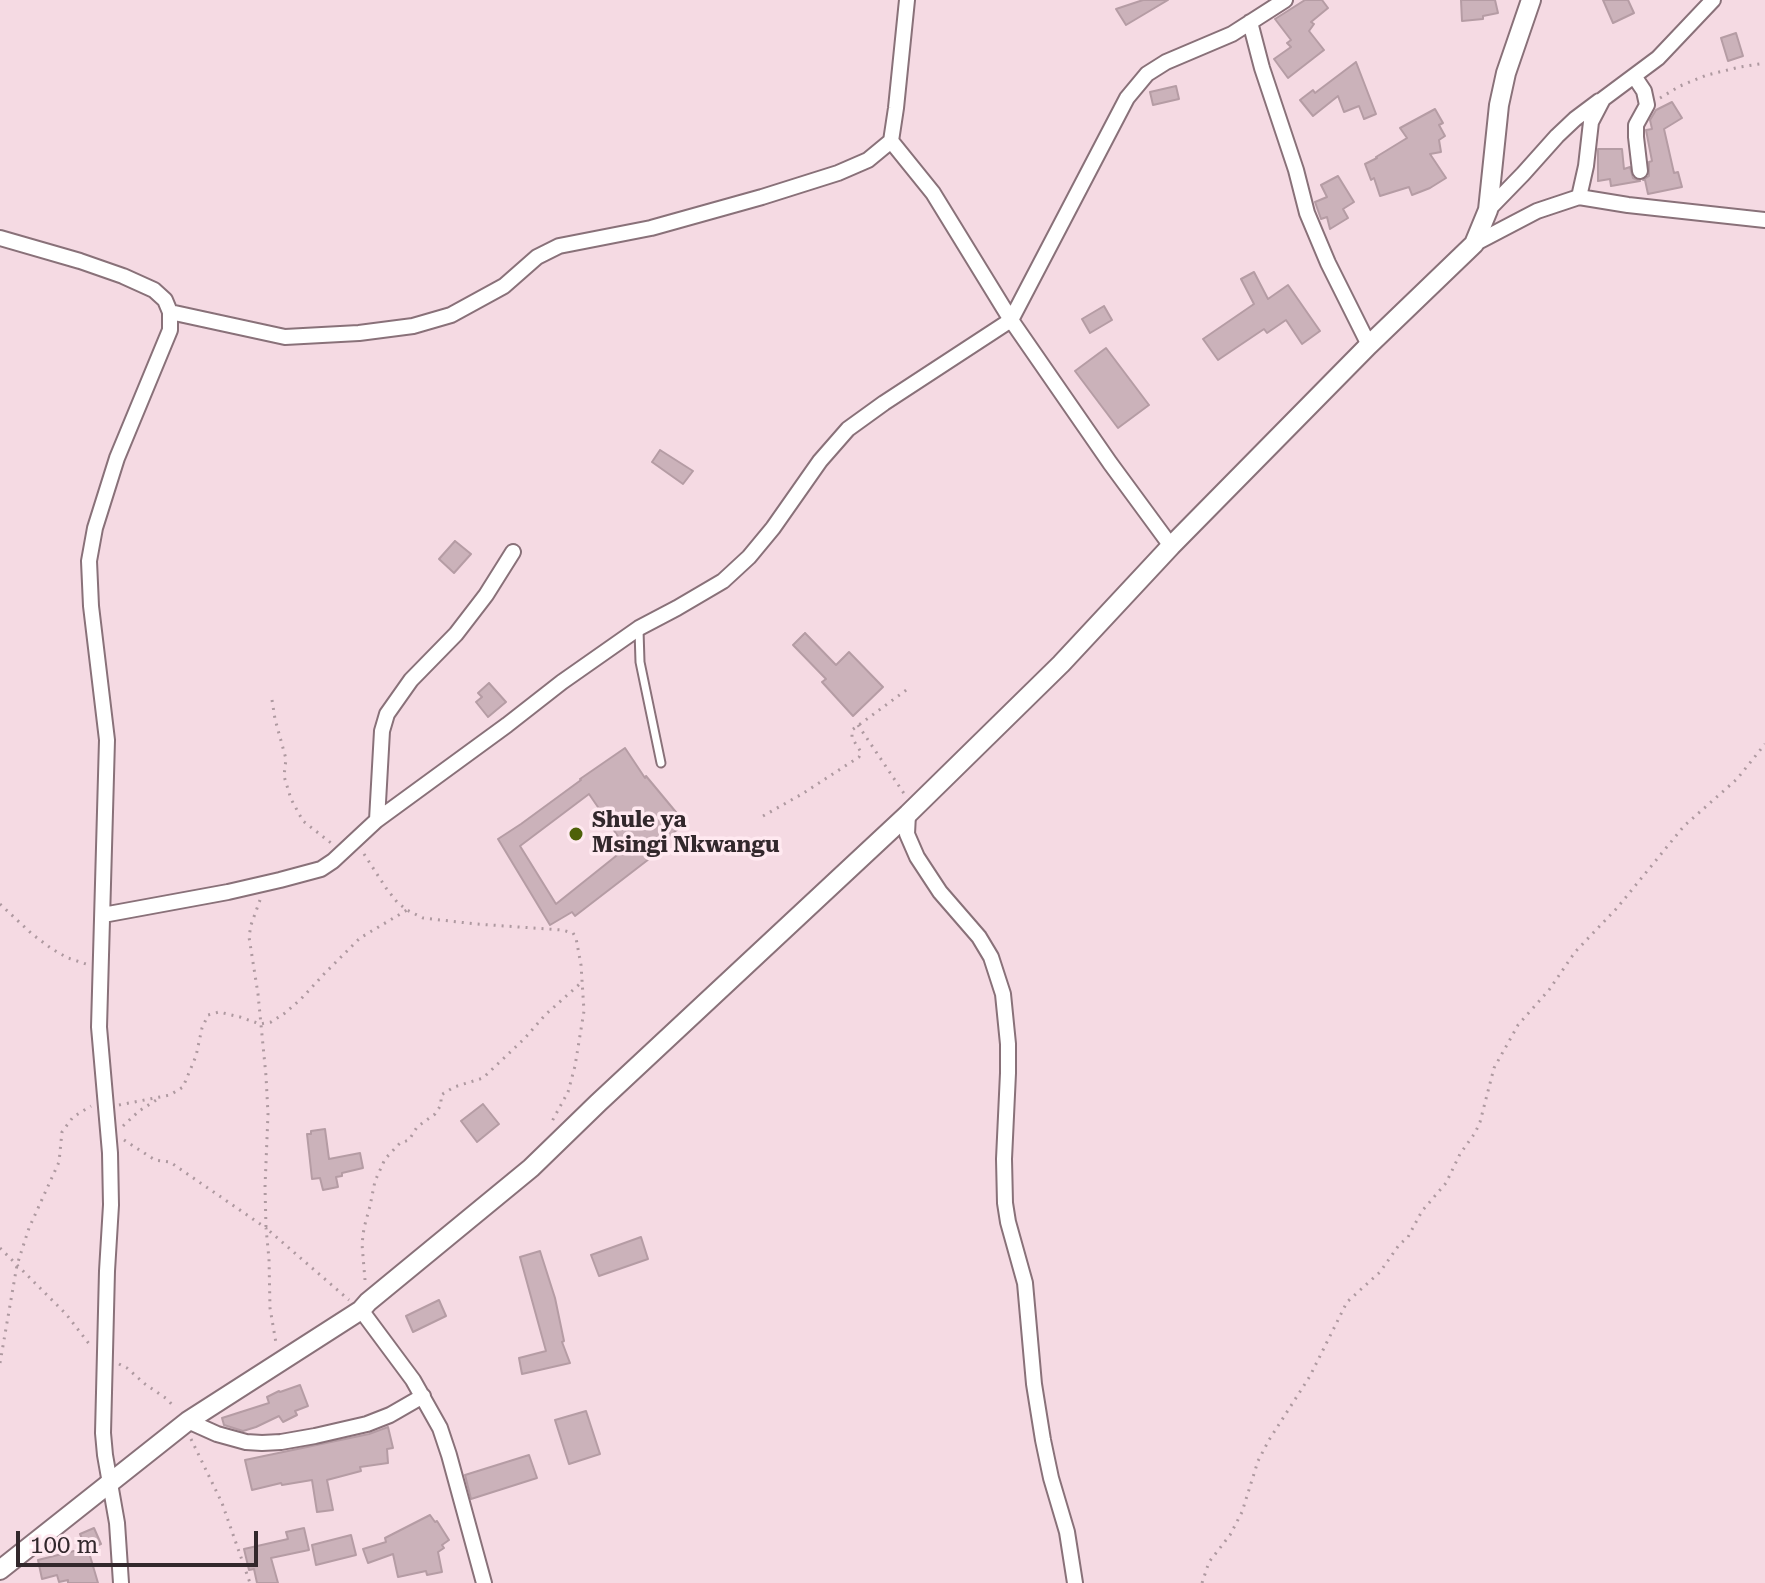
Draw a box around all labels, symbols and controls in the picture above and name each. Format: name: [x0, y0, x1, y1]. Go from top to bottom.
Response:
place label: Shule ya Msingi Nkwangu: [592, 808, 779, 860]
marker: Shule ya Msingi Nkwangu: [567, 825, 585, 843]
scale bar: [20, 1515, 262, 1565]
text: 100 m: [30, 1531, 98, 1559]

